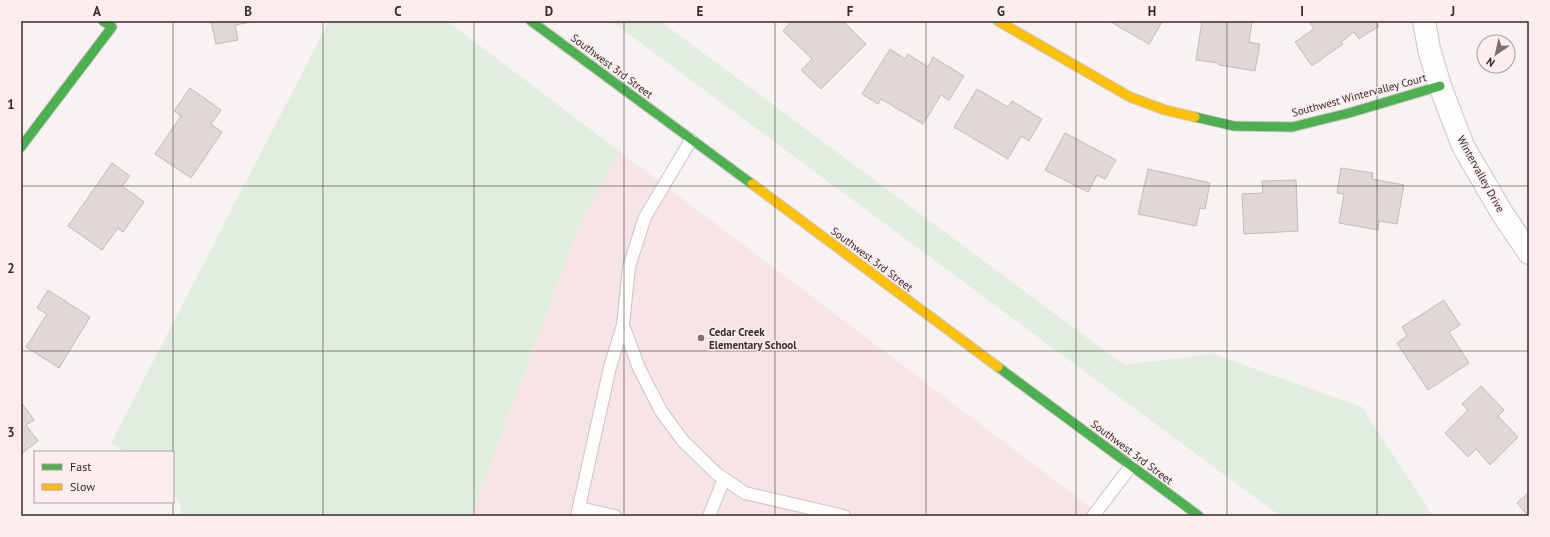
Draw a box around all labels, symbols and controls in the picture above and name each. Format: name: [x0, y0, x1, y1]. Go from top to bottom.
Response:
text: A: [93, 3, 101, 20]
text: B: [244, 3, 252, 20]
text: C: [394, 3, 402, 20]
text: D: [545, 3, 553, 20]
text: E: [697, 3, 704, 20]
text: F: [847, 3, 854, 20]
text: G: [997, 3, 1005, 20]
text: H: [1148, 3, 1156, 20]
text: I: [1300, 3, 1304, 20]
text: J: [1450, 3, 1455, 20]
street label: Southwest 3rd Street: [568, 31, 656, 102]
north arrow: [1476, 34, 1516, 74]
text: N: [1483, 54, 1497, 70]
street label: Southwest Wintervalley Court: [1290, 70, 1428, 120]
text: 1: [7, 96, 15, 113]
street label: Wintervalley Drive: [1454, 133, 1508, 215]
street label: Southwest 3rd Street: [828, 224, 916, 295]
text: 2: [7, 260, 15, 277]
place label: Cedar Creek Elementary School: [709, 325, 797, 352]
marker: Cedar Creek Elementary School: [696, 333, 706, 343]
street label: Southwest 3rd Street: [1088, 417, 1176, 488]
text: 3: [7, 424, 15, 441]
legend: [34, 451, 174, 503]
text: Fast: [70, 459, 91, 474]
text: Slow: [70, 479, 95, 494]

